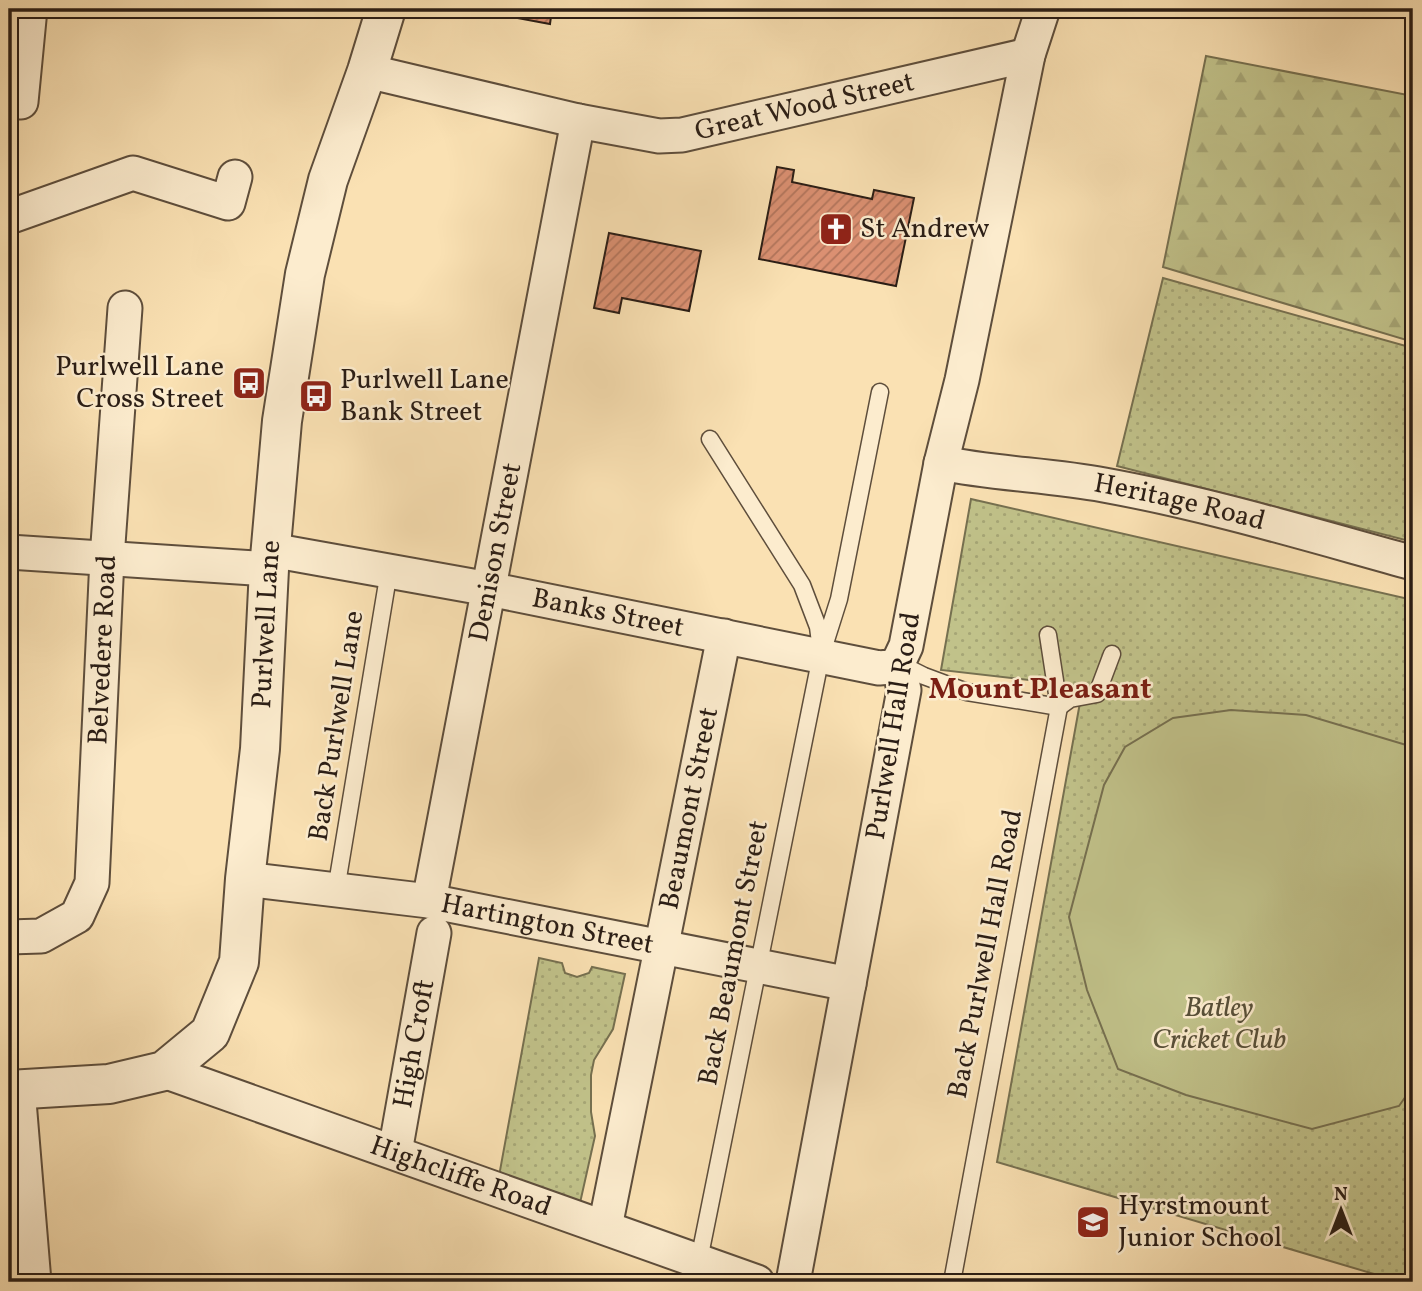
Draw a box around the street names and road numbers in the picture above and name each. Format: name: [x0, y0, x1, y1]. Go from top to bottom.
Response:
street label: Great Wood Street: [691, 62, 918, 151]
street label: Denison Street: [459, 459, 532, 645]
street label: Heritage Road: [1091, 464, 1270, 541]
street label: Purlwell Lane: [243, 538, 291, 710]
street label: Belvedere Road: [79, 554, 127, 745]
street label: Banks Street: [529, 579, 688, 648]
street label: Back Purlwell Lane: [300, 608, 374, 844]
street label: Purlwell Hall Road: [857, 609, 931, 843]
street label: Beaumont Street: [650, 704, 729, 913]
street label: Back Purlwell Hall Road: [939, 806, 1033, 1102]
street label: Back Beaumont Street: [689, 817, 779, 1089]
street label: Hartington Street: [438, 884, 657, 964]
street label: High Croft: [384, 976, 445, 1111]
street label: Highcliffe Road: [365, 1126, 557, 1227]

